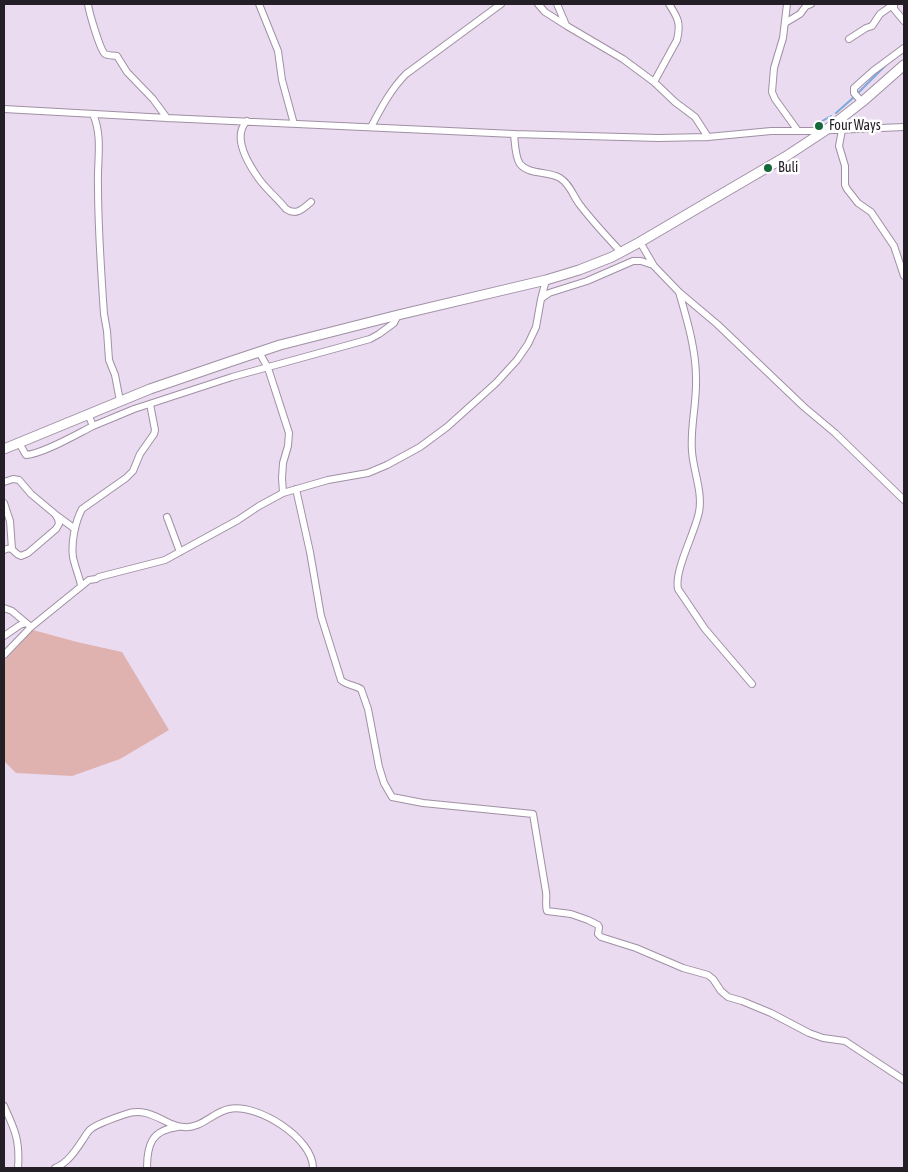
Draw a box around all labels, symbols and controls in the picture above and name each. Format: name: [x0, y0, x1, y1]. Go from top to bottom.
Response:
place label: Four Ways: [829, 118, 881, 134]
marker: Four Ways: [813, 120, 825, 132]
place label: Buli: [778, 160, 798, 176]
marker: Buli: [762, 162, 774, 174]

